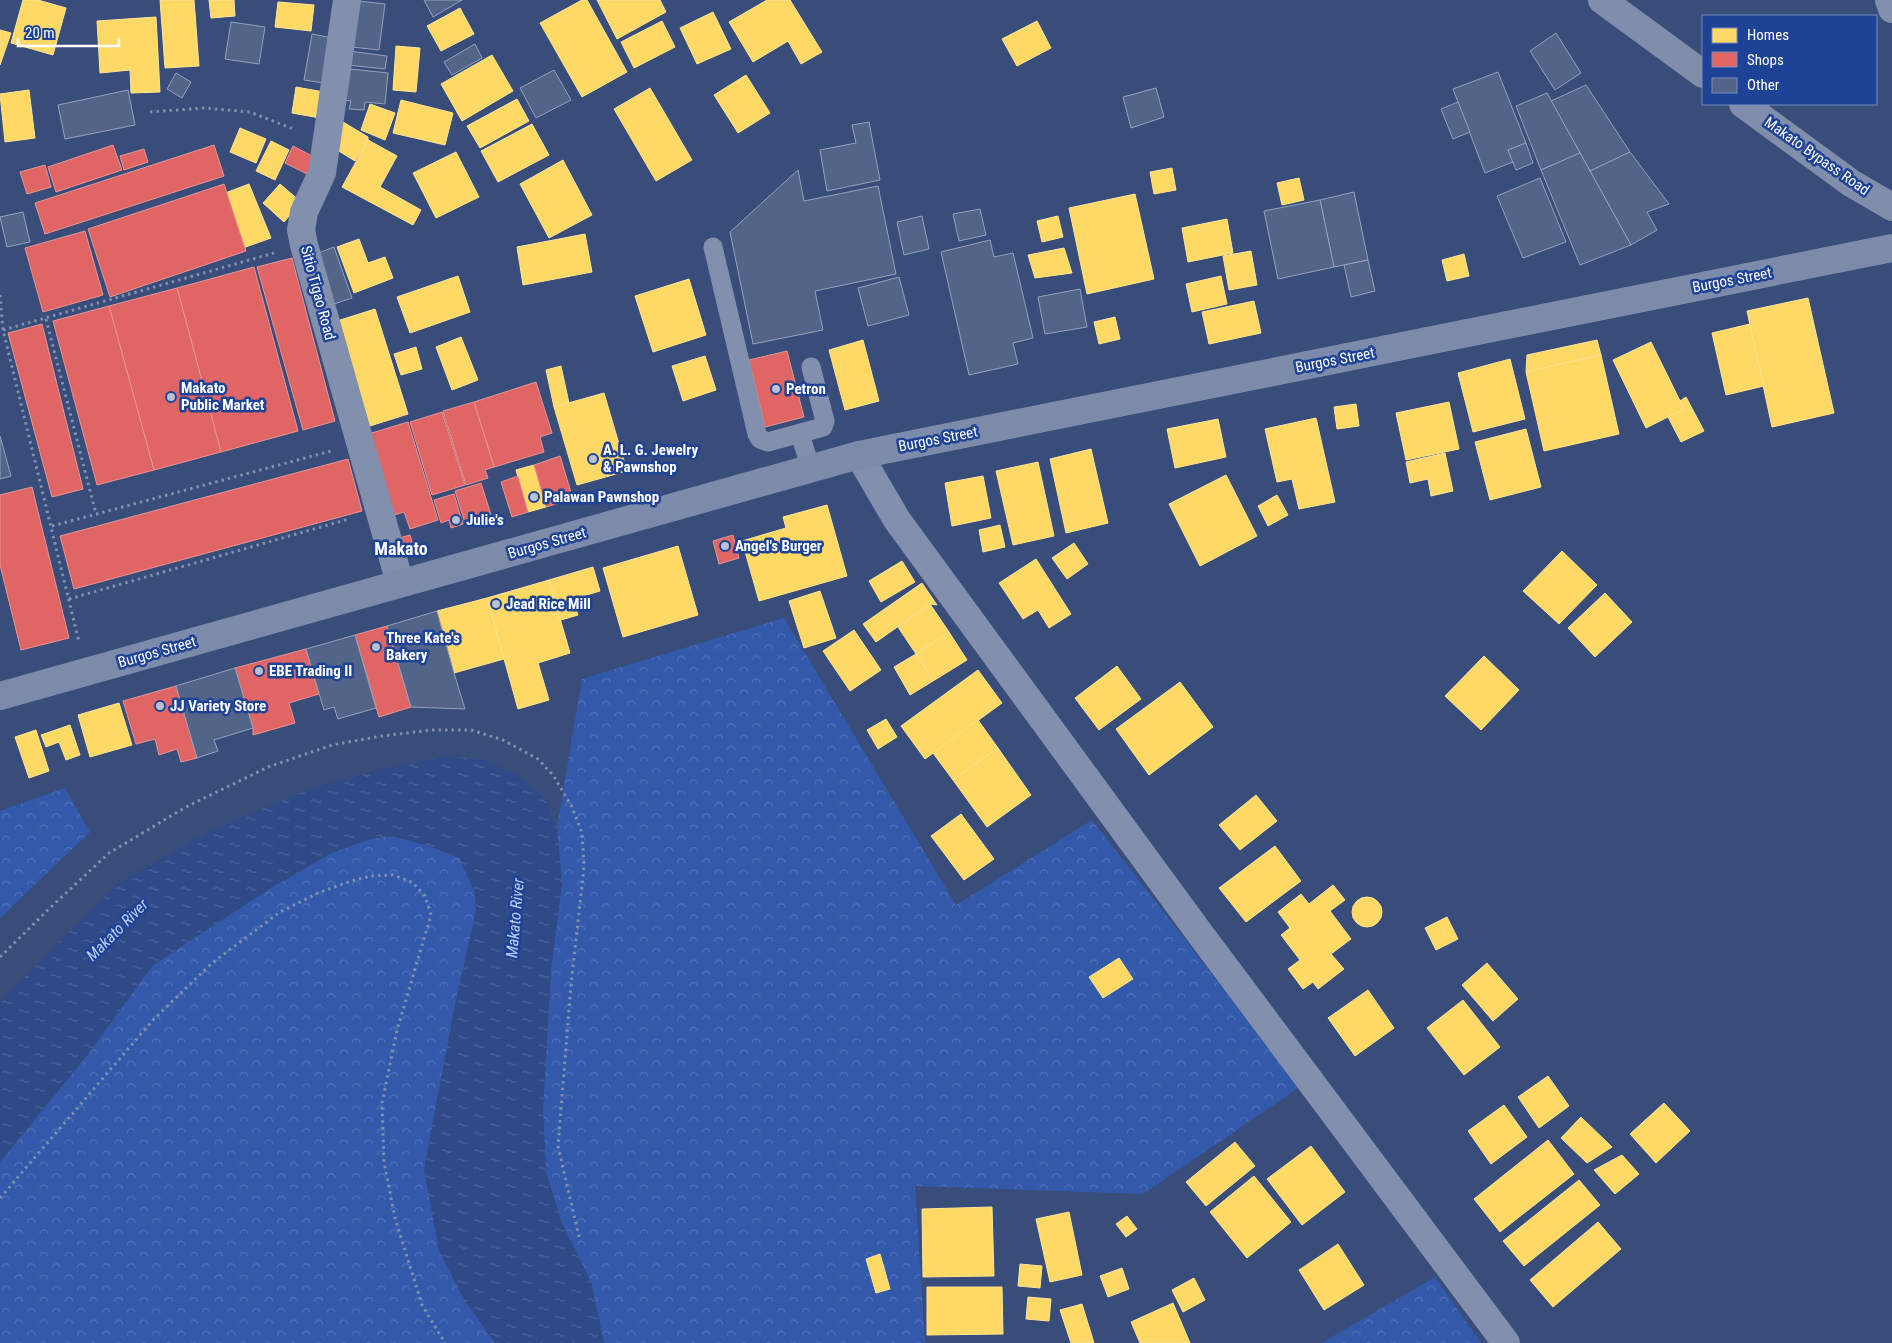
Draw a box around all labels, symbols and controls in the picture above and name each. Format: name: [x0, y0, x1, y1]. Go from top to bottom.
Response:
scale bar: [18, 15, 119, 47]
legend: [1702, 15, 1877, 105]
text: 20 m: [25, 24, 55, 42]
text: Homes: [1747, 26, 1789, 44]
text: Shops: [1747, 51, 1784, 69]
text: Other: [1747, 76, 1780, 94]
street label: Makato Bypass Road: [1761, 113, 1873, 199]
street label: Sitio Tigao Road: [297, 244, 339, 342]
street label: Burgos Street: [1691, 264, 1773, 296]
street label: Burgos Street: [1294, 344, 1376, 376]
place label: Makato Public Market: [181, 379, 265, 414]
place label: Petron: [786, 380, 826, 398]
marker: Petron: [770, 383, 782, 395]
marker: Makato Public Market: [165, 391, 177, 403]
street label: Burgos Street: [897, 423, 979, 455]
place label: A. L. G. Jewelry & Pawnshop: [603, 441, 698, 476]
marker: A. L. G. Jewelry & Pawnshop: [587, 453, 599, 465]
place label: Palawan Pawnshop: [544, 488, 659, 506]
marker: Palawan Pawnshop: [528, 491, 540, 503]
place label: Julie's: [466, 511, 504, 529]
marker: Julie's: [450, 514, 462, 526]
street label: Burgos Street: [506, 523, 588, 563]
place label: Angel's Burger: [735, 537, 822, 555]
district label: Makato: [374, 538, 428, 559]
marker: Angel's Burger: [719, 540, 731, 552]
place label: Jead Rice Mill: [506, 595, 591, 613]
marker: Jead Rice Mill: [490, 598, 502, 610]
place label: Three Kate's Bakery: [386, 629, 460, 664]
street label: Burgos Street: [116, 632, 198, 672]
marker: Three Kate's Bakery: [370, 641, 382, 653]
place label: EBE Trading II: [269, 662, 352, 680]
marker: EBE Trading II: [253, 665, 265, 677]
place label: JJ Variety Store: [170, 697, 266, 715]
marker: JJ Variety Store: [154, 700, 166, 712]
water label: Makato River: [502, 876, 528, 959]
water label: Makato River: [82, 894, 153, 965]

